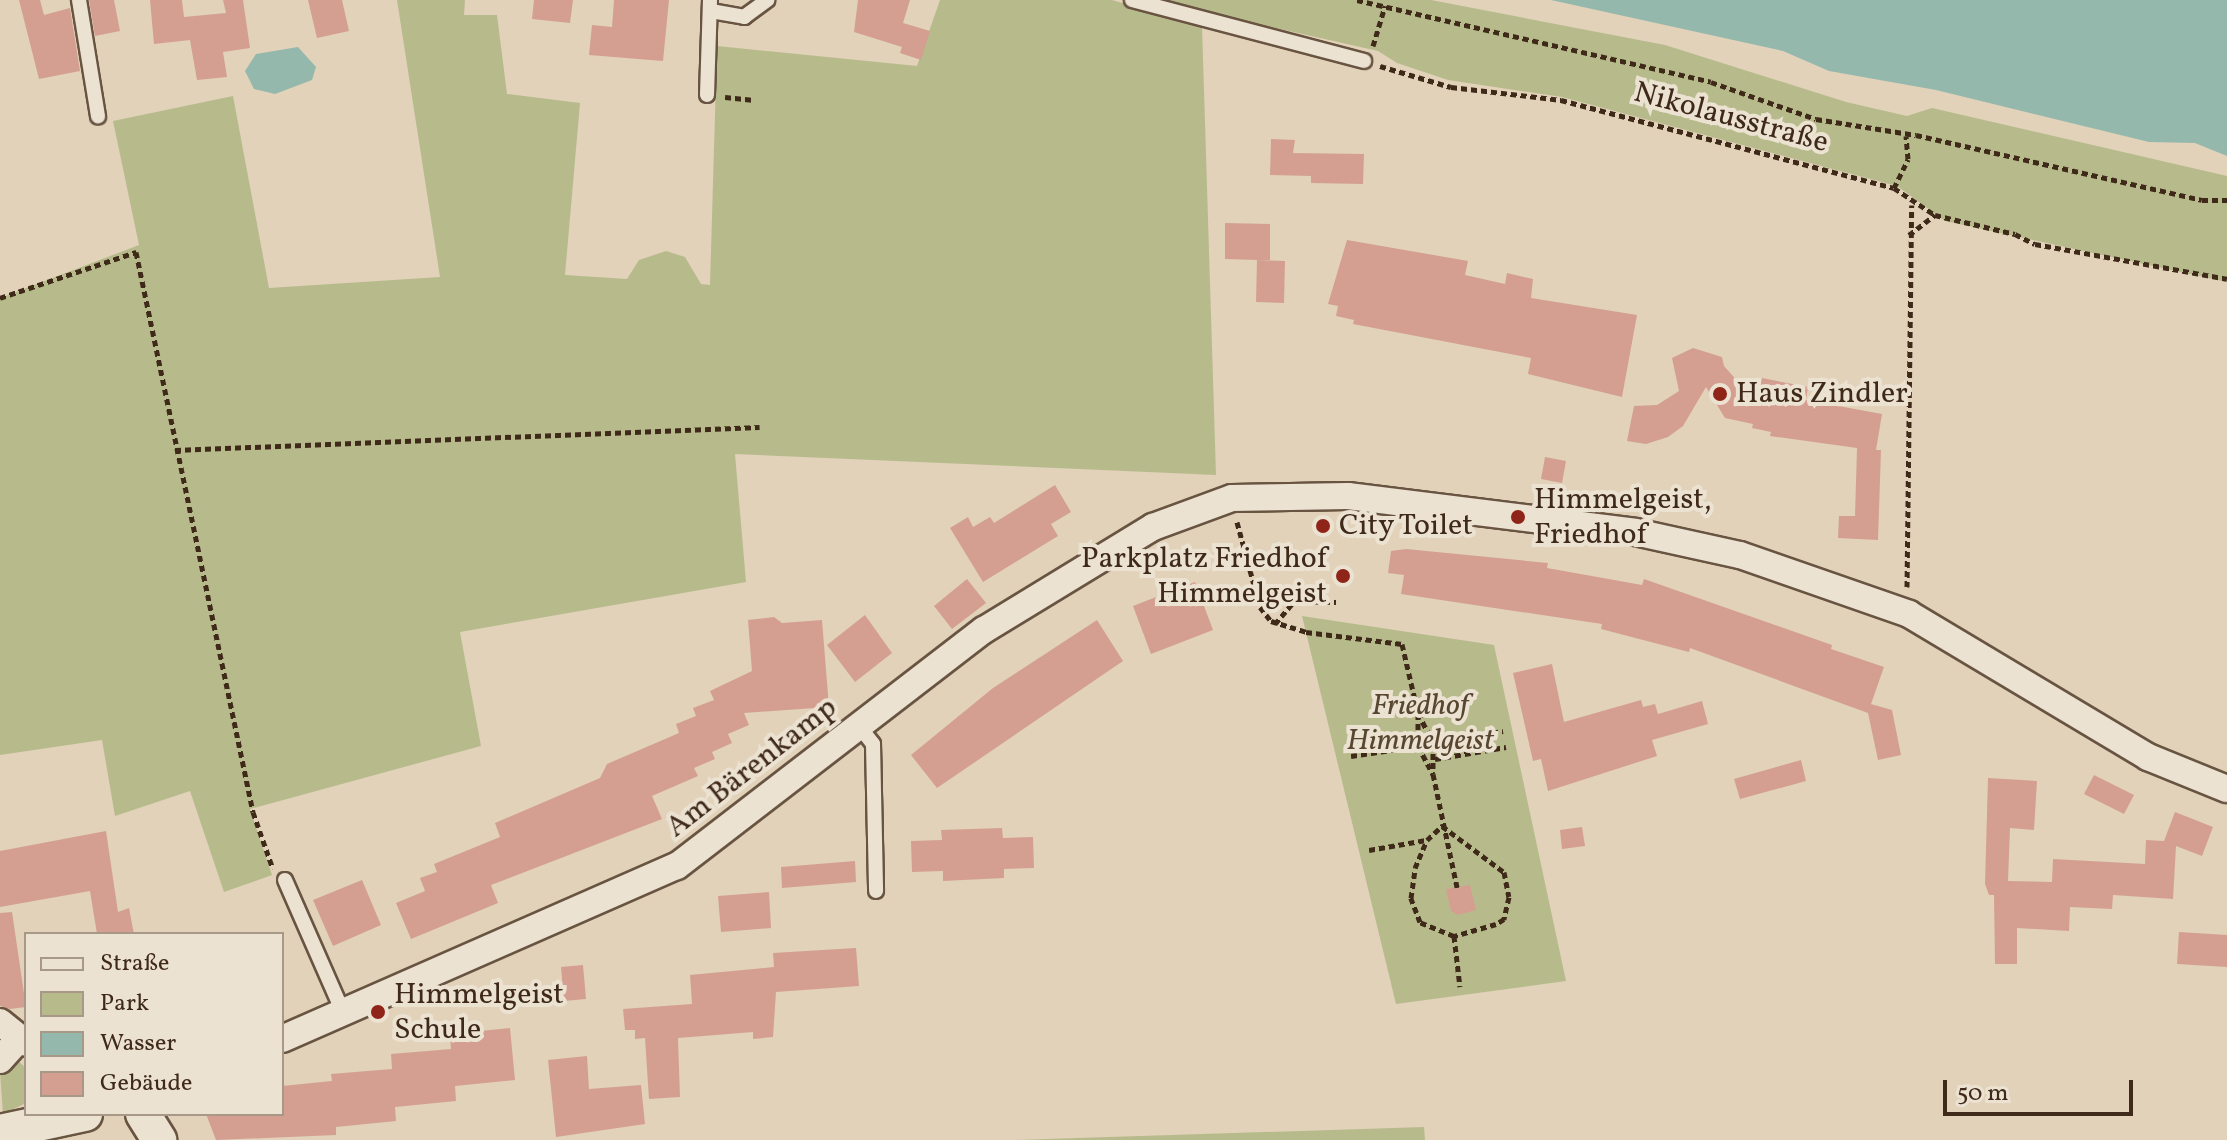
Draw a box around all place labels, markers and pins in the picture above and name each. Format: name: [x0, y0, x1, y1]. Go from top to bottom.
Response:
place label: Haus Zindler: [1736, 376, 1908, 412]
marker: Haus Zindler: [1711, 385, 1729, 403]
place label: Himmelgeist, Friedhof: [1534, 482, 1712, 552]
place label: City Toilet: [1339, 508, 1475, 544]
marker: Himmelgeist, Friedhof: [1509, 508, 1527, 526]
marker: City Toilet: [1314, 517, 1332, 535]
place label: Parkplatz Friedhof Himmelgeist: [1081, 541, 1327, 612]
marker: Parkplatz Friedhof Himmelgeist: [1334, 567, 1352, 585]
place label: Himmelgeist Schule: [394, 977, 564, 1048]
marker: Himmelgeist Schule: [369, 1003, 387, 1021]

